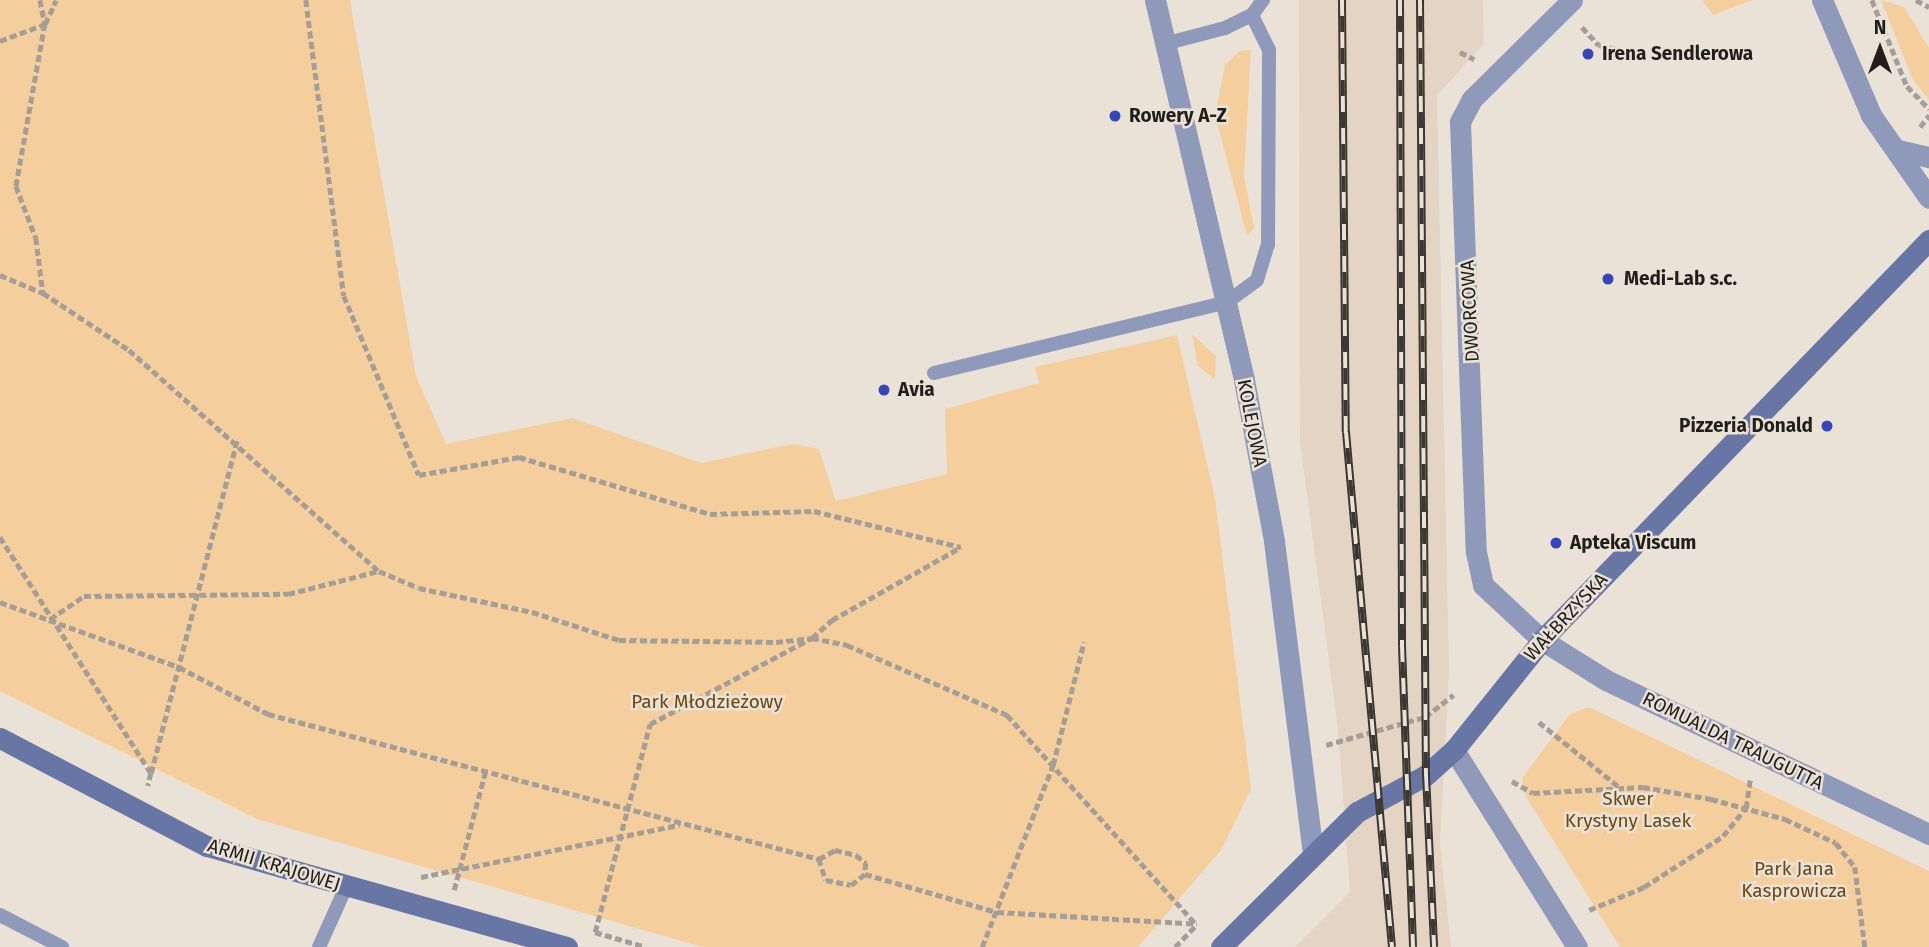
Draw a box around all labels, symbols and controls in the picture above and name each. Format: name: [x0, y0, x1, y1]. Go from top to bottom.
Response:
north arrow: [1845, 14, 1915, 84]
text: N: [1874, 16, 1886, 39]
place label: Irena Sendlerowa: [1602, 43, 1753, 65]
marker: Irena Sendlerowa: [1580, 46, 1596, 62]
place label: Rowery A-Z: [1129, 105, 1227, 127]
marker: Rowery A-Z: [1107, 108, 1123, 124]
street label: DWORCOWA: [1456, 259, 1484, 363]
place label: Medi-Lab s.c.: [1624, 268, 1737, 290]
marker: Medi-Lab s.c.: [1598, 269, 1618, 289]
street label: KOLEJOWA: [1232, 377, 1272, 469]
place label: Avia: [898, 379, 935, 401]
marker: Avia: [876, 382, 892, 398]
place label: Pizzeria Donald: [1679, 415, 1813, 437]
marker: Pizzeria Donald: [1819, 418, 1835, 434]
place label: Apteka Viscum: [1570, 532, 1696, 554]
marker: Apteka Viscum: [1548, 535, 1564, 551]
street label: WAŁBRZYSKA: [1520, 568, 1612, 666]
street label: ROMUALDA TRAUGUTTA: [1639, 687, 1827, 795]
park label: Park Młodzieżowy: [631, 691, 783, 713]
park label: Skwer Krystyny Lasek: [1565, 788, 1691, 832]
street label: ARMII KRAJOWEJ: [205, 834, 343, 896]
park label: Park Jana Kasprowicza: [1741, 858, 1847, 902]

